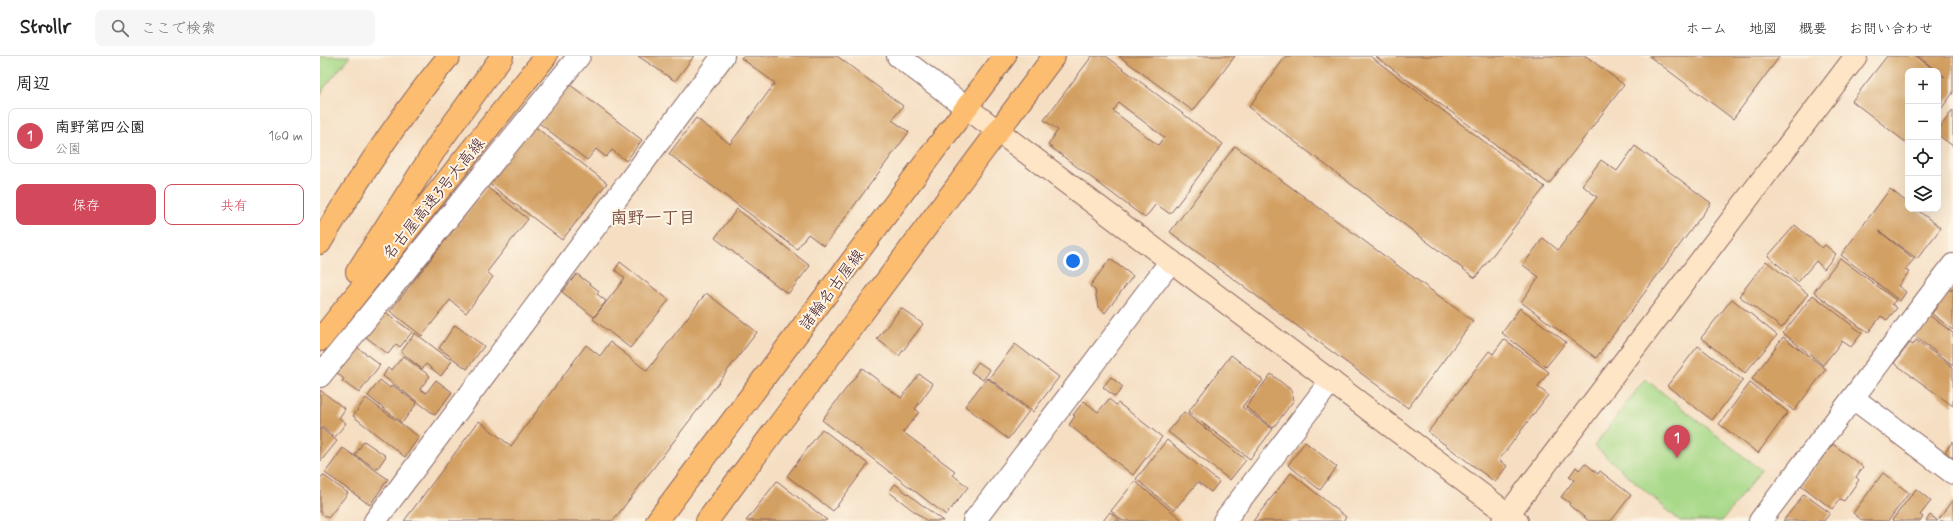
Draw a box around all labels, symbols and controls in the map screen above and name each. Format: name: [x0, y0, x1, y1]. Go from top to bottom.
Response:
search box: [95, 10, 375, 46]
text: Strollr: [20, 15, 71, 40]
icon: search: [109, 17, 131, 39]
text: ここで検索: [141, 19, 216, 39]
text: ホーム: [1686, 20, 1727, 38]
text: 地図: [1749, 20, 1777, 38]
text: 概要: [1799, 20, 1827, 38]
text: お問い合わせ: [1849, 20, 1933, 38]
map controls: [1905, 68, 1941, 212]
button: +: [1905, 68, 1941, 104]
text: 周辺: [16, 73, 50, 95]
button: −: [1905, 104, 1941, 140]
text: 南野第四公園: [55, 118, 145, 138]
text: 1: [27, 128, 33, 145]
text: 160 m: [268, 128, 303, 145]
street label: 名古屋高速3号大高線: [378, 134, 490, 264]
button: locate: [1905, 140, 1941, 176]
text: 公園: [55, 141, 81, 158]
button: layers: [1905, 176, 1941, 212]
button: 保存: [16, 184, 156, 225]
button: 共有: [164, 184, 304, 225]
district label: 南野一丁目: [611, 207, 696, 229]
street label: 諸輪名古屋線: [795, 245, 869, 335]
your location: [1063, 251, 1083, 271]
pin: 1: [1664, 425, 1690, 458]

